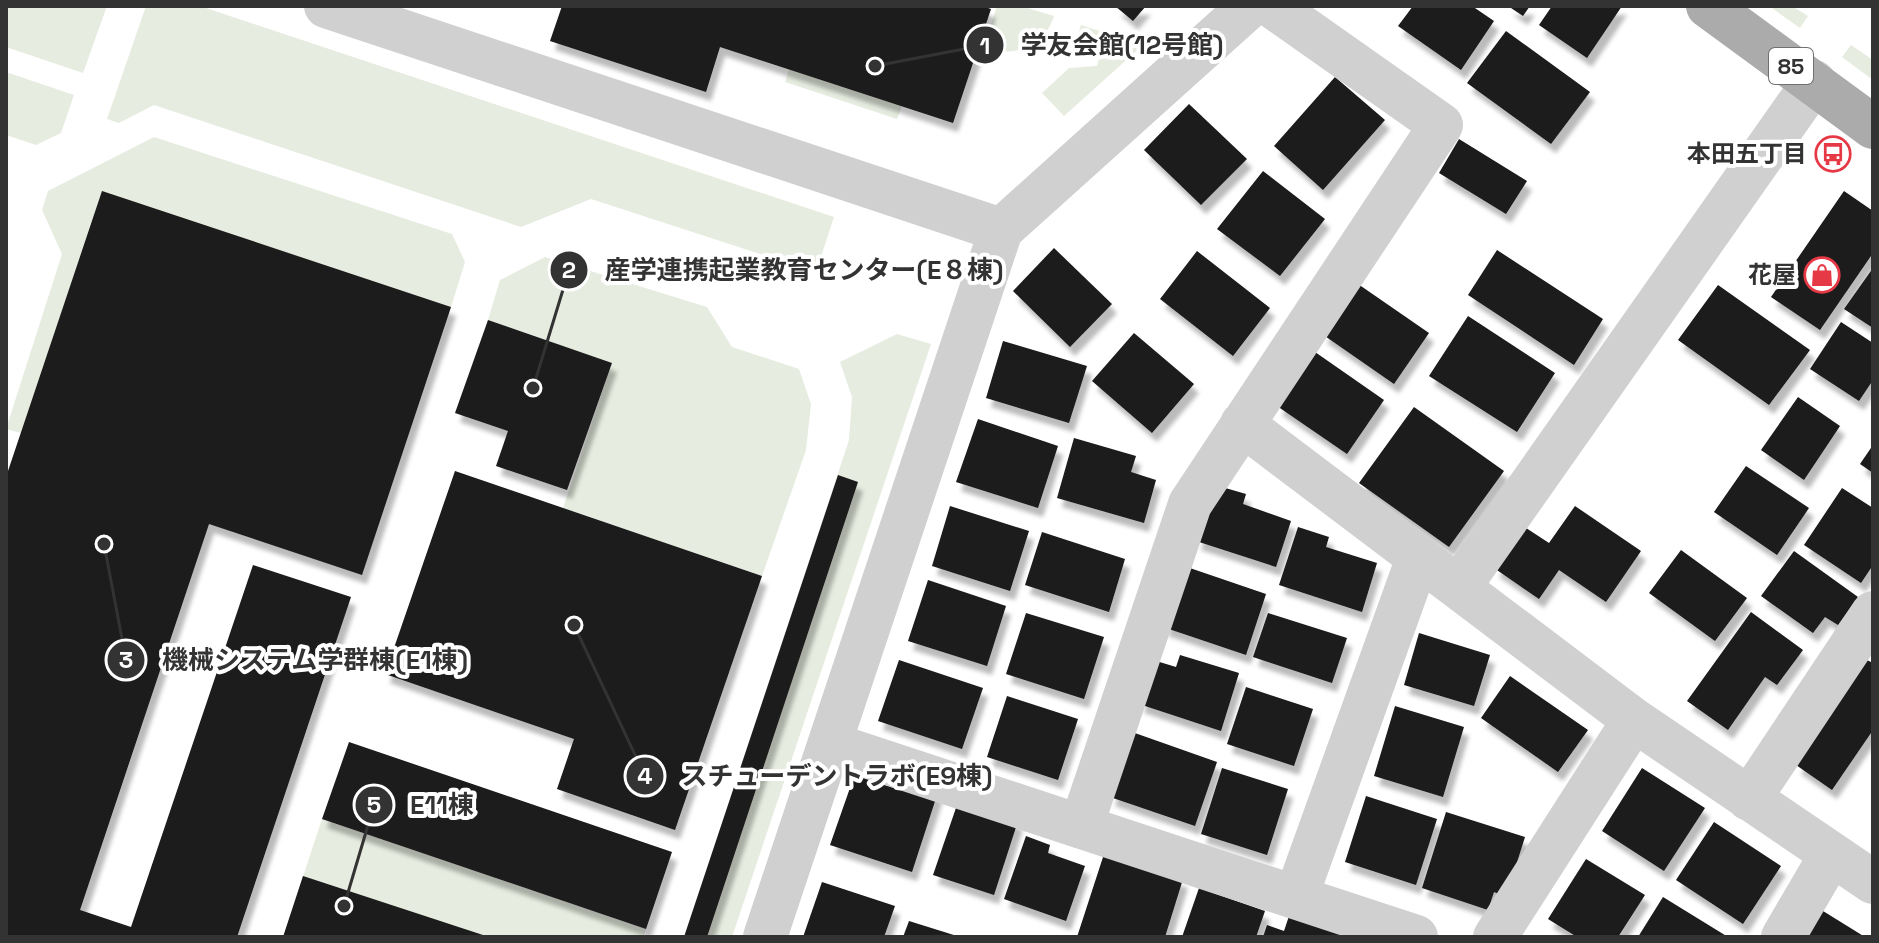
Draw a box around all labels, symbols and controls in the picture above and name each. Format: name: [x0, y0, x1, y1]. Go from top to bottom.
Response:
callout: 学友会館(12号館): [965, 20, 1239, 70]
text: 学友会館(12号館): [1021, 28, 1223, 62]
text: 1: [980, 30, 990, 61]
road number: 85: [1769, 48, 1813, 84]
bus stop icon: 本田五丁目: [1814, 135, 1852, 173]
place label: 本田五丁目: [1687, 138, 1807, 169]
callout: 産学連携起業教育センター(E８棟): [549, 245, 1020, 295]
text: 産学連携起業教育センター(E８棟): [605, 253, 1003, 287]
text: 2: [562, 254, 576, 285]
shop icon: 花屋: [1803, 256, 1841, 294]
place label: 花屋: [1748, 259, 1796, 290]
callout: 機械システム学群棟(E1棟): [106, 635, 484, 685]
text: 機械システム学群棟(E1棟): [162, 643, 468, 677]
text: 3: [119, 644, 133, 675]
callout: スチューデントラボ(E9棟): [625, 751, 1008, 801]
text: スチューデントラボ(E9棟): [682, 759, 992, 793]
text: 4: [637, 760, 653, 791]
callout: E11棟: [354, 780, 490, 830]
text: E11棟: [410, 788, 474, 822]
text: 5: [367, 789, 381, 820]

